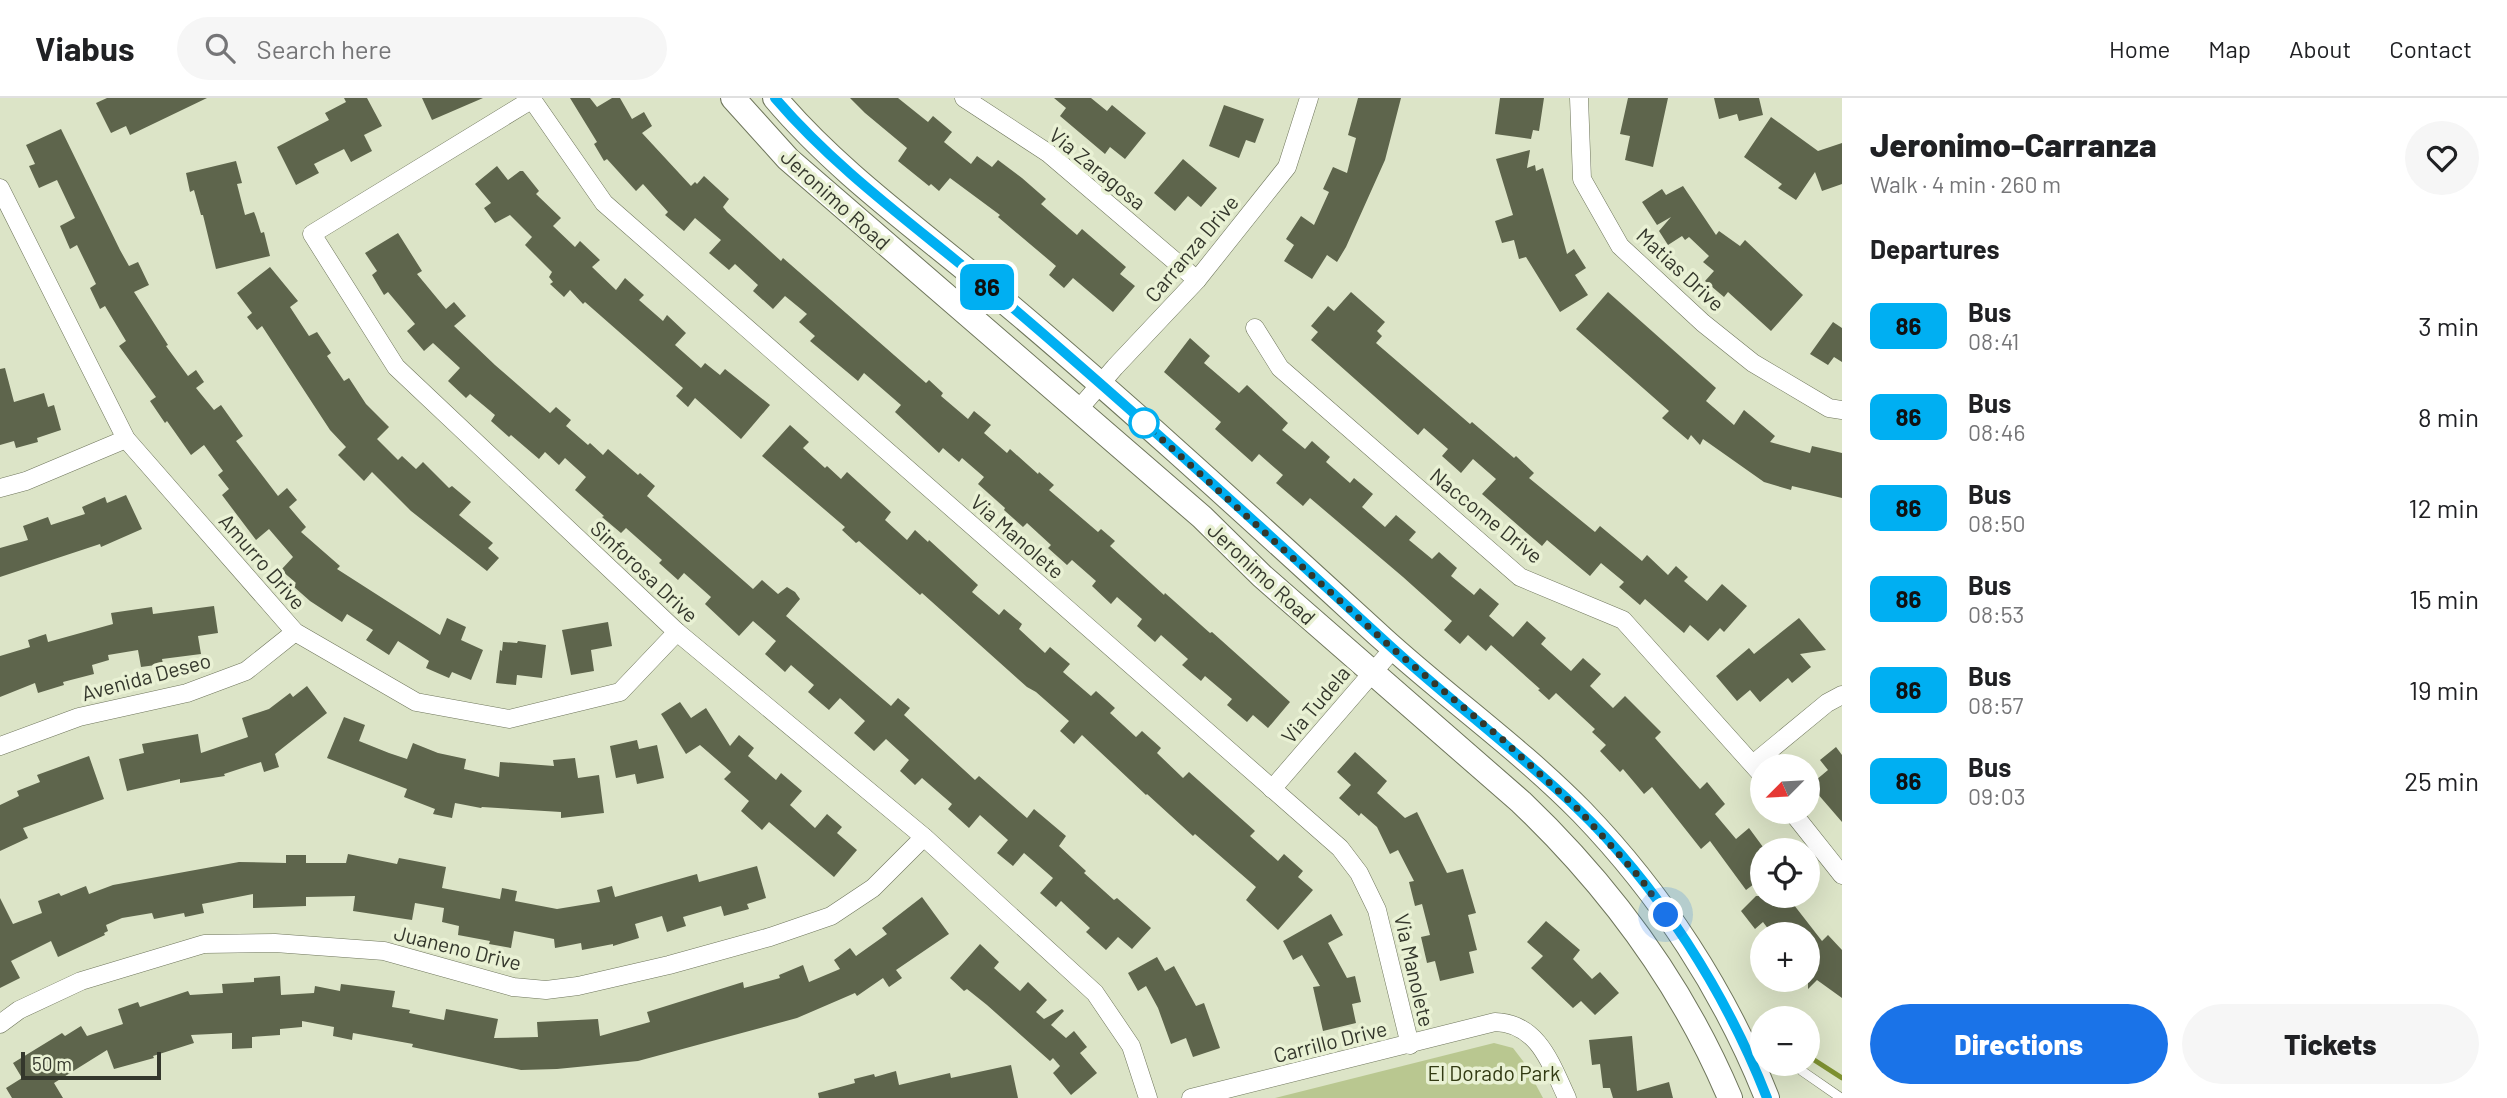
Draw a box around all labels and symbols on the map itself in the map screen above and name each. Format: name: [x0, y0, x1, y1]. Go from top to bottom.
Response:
street label: Via Zaragosa: [1045, 122, 1151, 214]
street label: Jeronimo Road: [776, 143, 896, 255]
street label: Carranza Drive: [1139, 190, 1243, 306]
street label: Matias Drive: [1632, 222, 1730, 316]
line badge: 86: [956, 264, 1018, 310]
unlabelled marker: [1129, 408, 1159, 438]
street label: Naccome Drive: [1426, 462, 1548, 568]
street label: Via Manolete: [966, 489, 1070, 583]
street label: Amurro Drive: [215, 508, 311, 614]
street label: Sinforosa Drive: [586, 515, 704, 627]
street label: Jeronimo Road: [1203, 517, 1321, 629]
street label: Avenida Deseo: [79, 647, 213, 705]
street label: Via Tudela: [1275, 660, 1355, 748]
north arrow: [1750, 754, 1820, 824]
your location: [1648, 897, 1683, 932]
street label: Via Manolete: [1390, 911, 1440, 1029]
street label: Juaneno Drive: [392, 919, 524, 975]
street label: Carrillo Drive: [1271, 1015, 1389, 1067]
scale bar: [21, 1049, 161, 1081]
park label: El Dorado Park: [1428, 1060, 1560, 1085]

